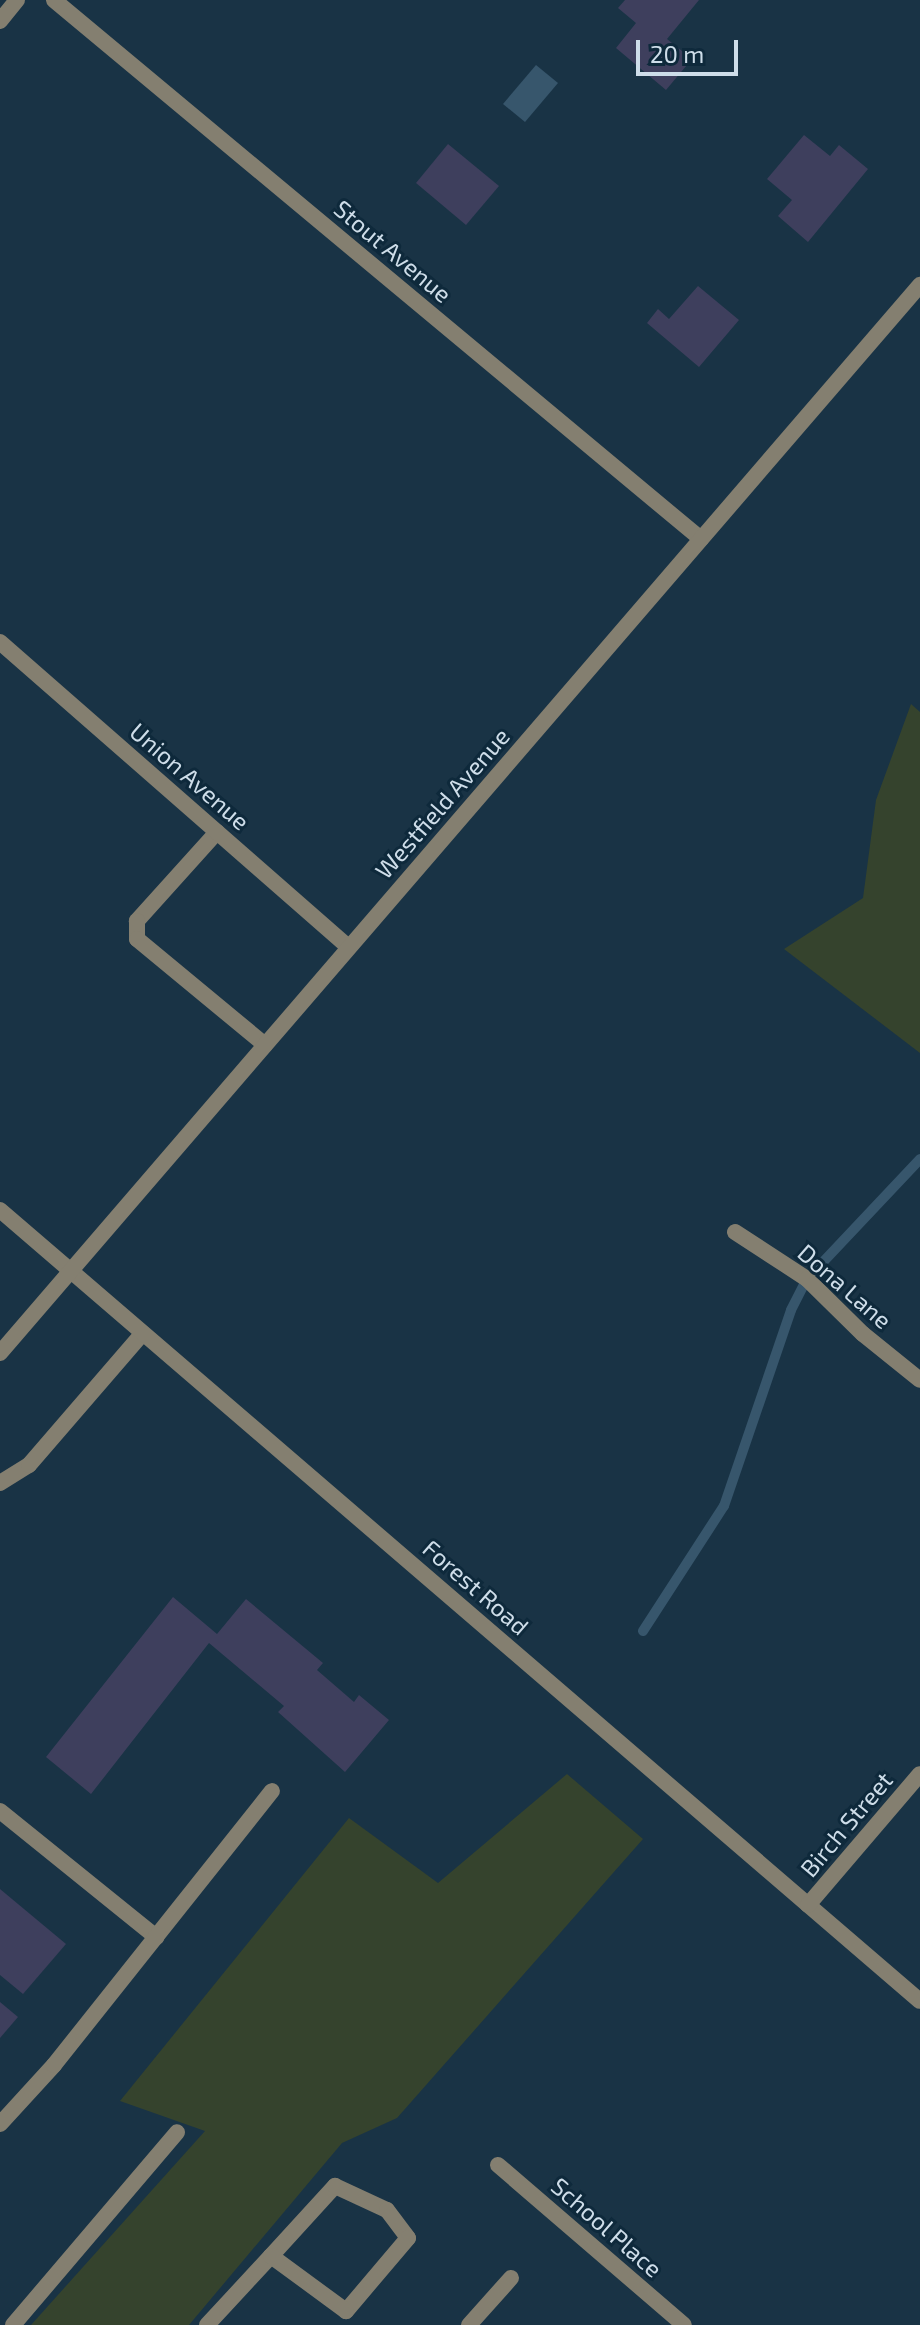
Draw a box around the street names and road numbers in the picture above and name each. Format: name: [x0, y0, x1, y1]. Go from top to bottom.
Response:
street label: Stout Avenue: [328, 193, 458, 309]
street label: Union Avenue: [124, 716, 256, 836]
street label: Westfield Avenue: [369, 722, 515, 884]
street label: Dona Lane: [792, 1238, 898, 1334]
street label: Forest Road: [417, 1533, 535, 1641]
street label: Birch Street: [794, 1766, 898, 1882]
street label: School Place: [546, 2171, 668, 2283]

